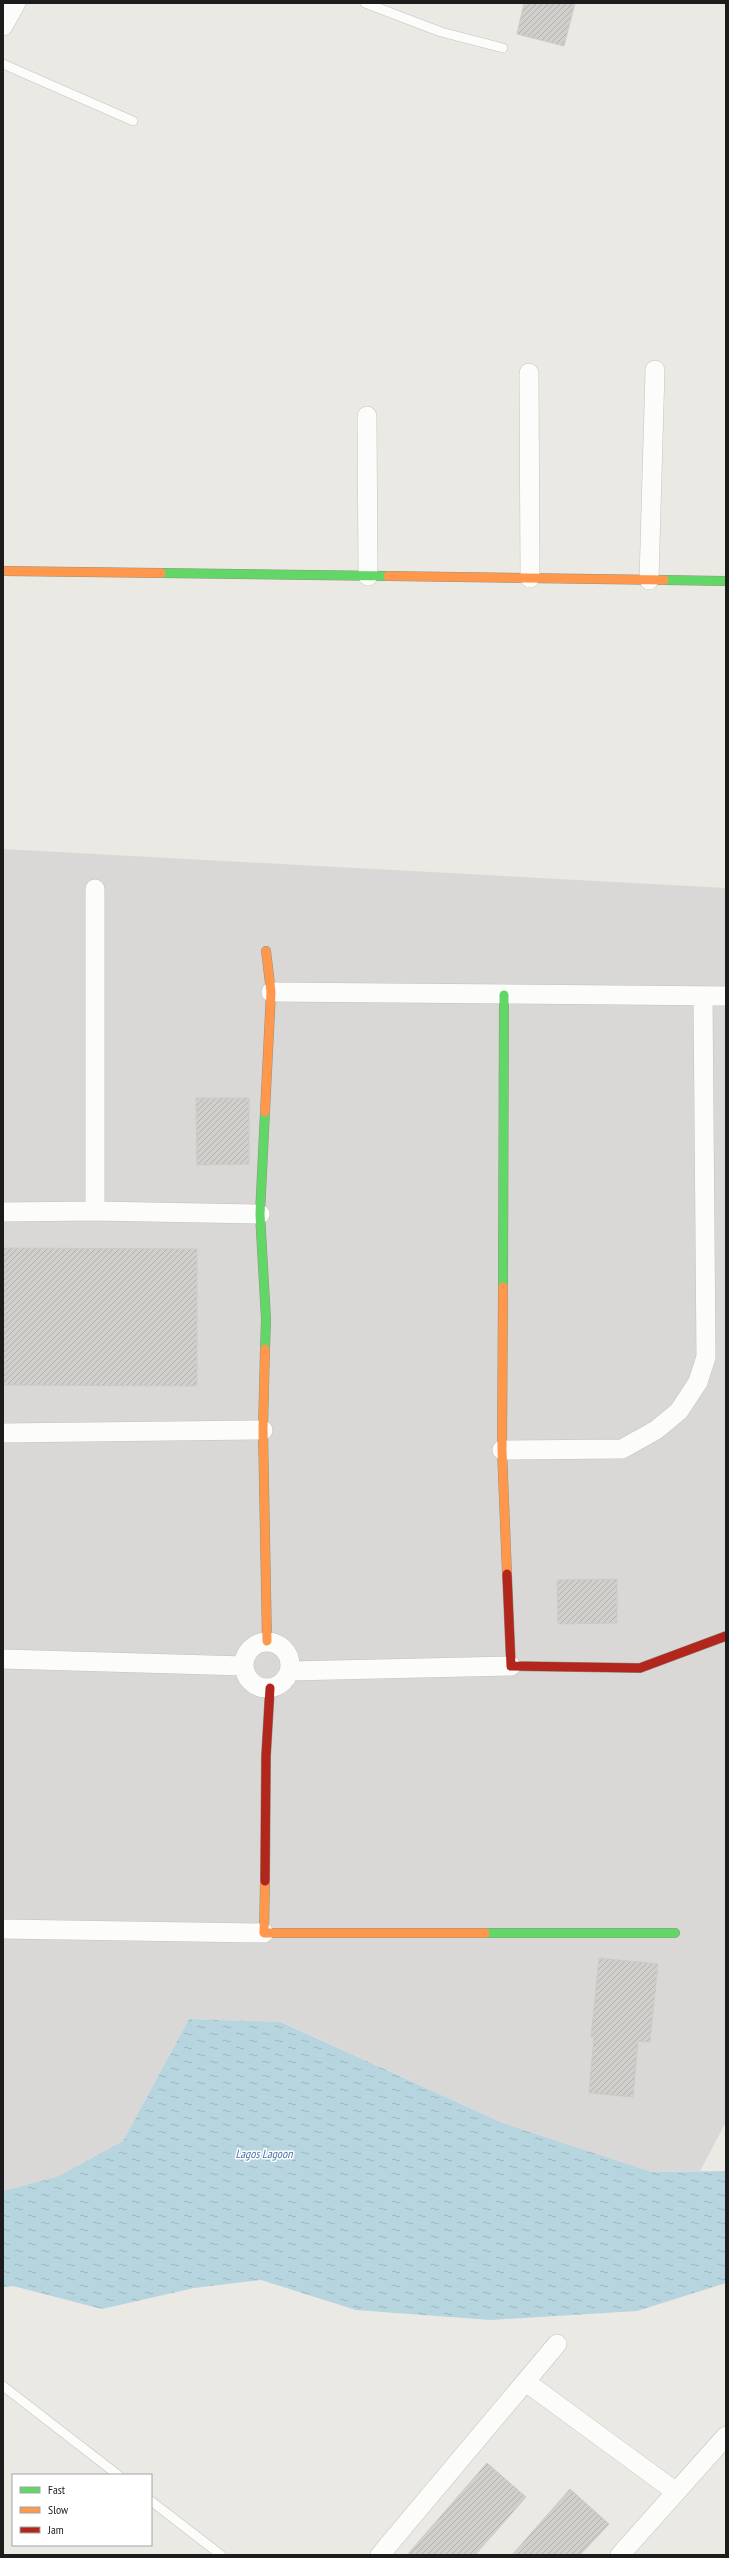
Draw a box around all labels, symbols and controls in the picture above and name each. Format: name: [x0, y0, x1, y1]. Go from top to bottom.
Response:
water label: Lagos Lagoon: [235, 2146, 293, 2161]
legend: [12, 2474, 152, 2546]
text: Fast: [48, 2482, 66, 2497]
text: Slow: [48, 2502, 69, 2517]
text: Jam: [47, 2522, 64, 2537]

